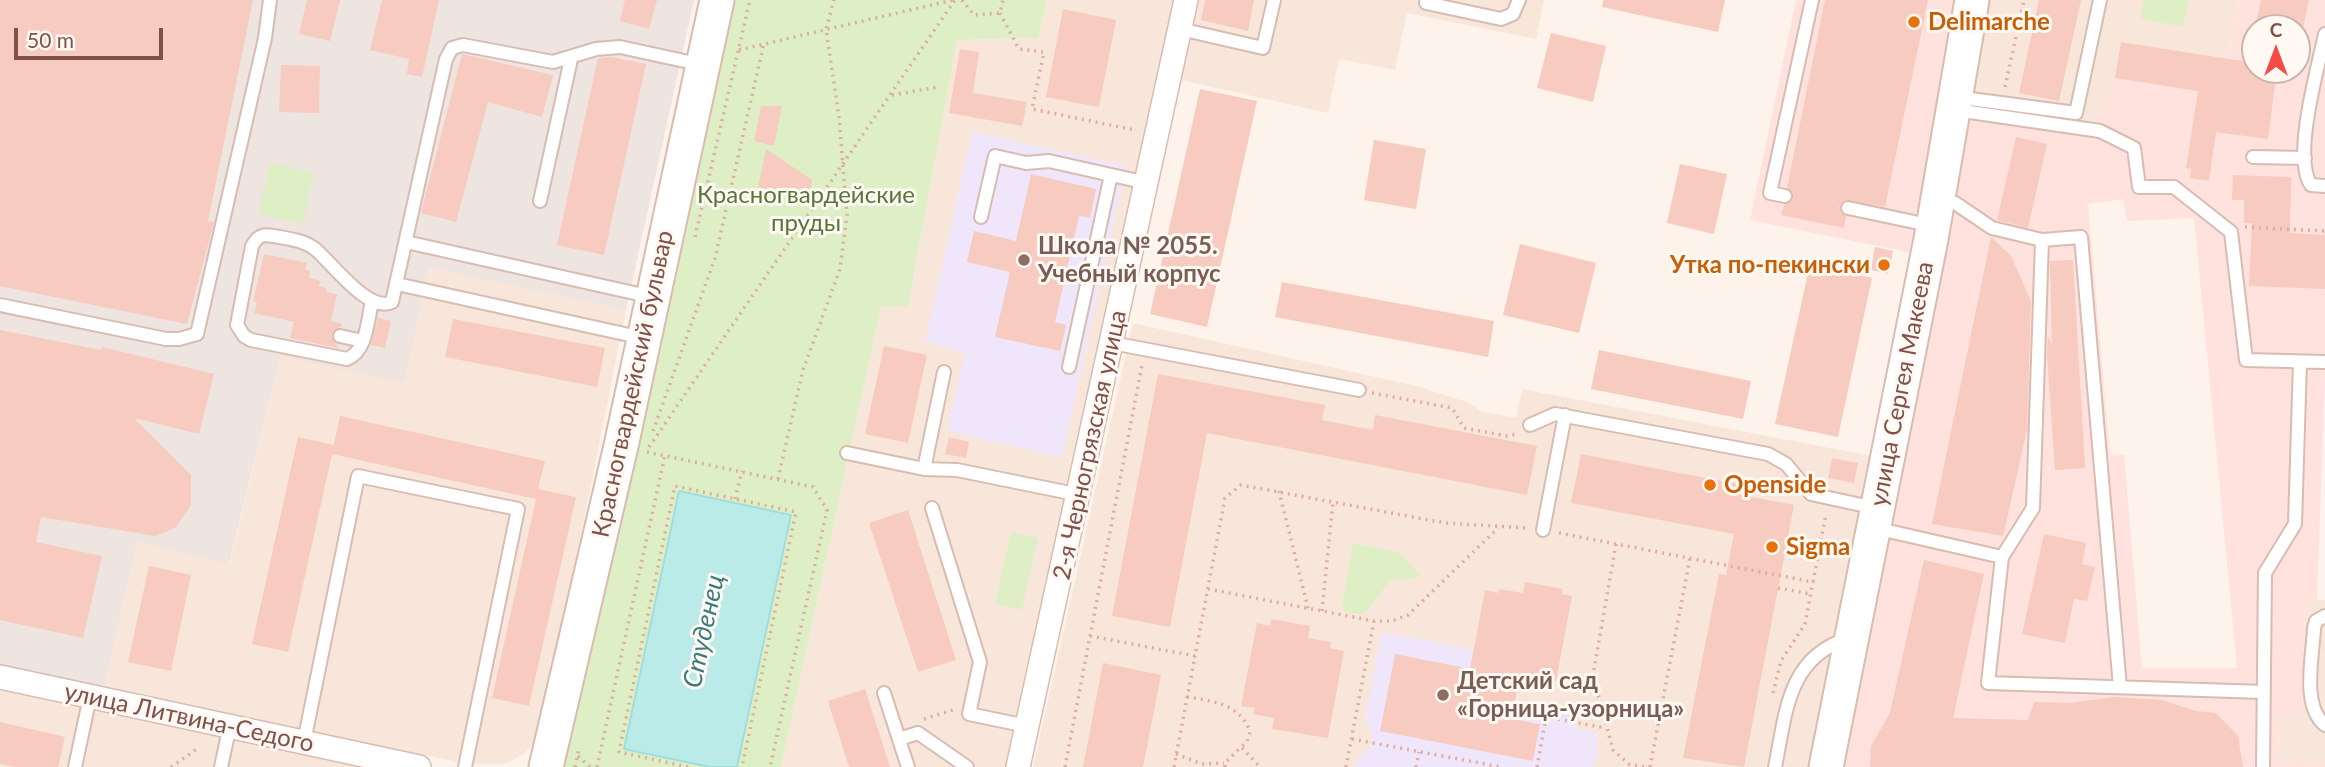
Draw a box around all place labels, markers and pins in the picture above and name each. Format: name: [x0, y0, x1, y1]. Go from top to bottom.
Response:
place label: Delimarche: [1928, 8, 2050, 36]
marker: Delimarche: [1906, 14, 1922, 30]
place label: Школа № 2055. Учебный корпус: [1038, 232, 1221, 288]
place label: Утка по-пекински: [1670, 251, 1870, 279]
marker: Школа № 2055. Учебный корпус: [1016, 252, 1032, 268]
marker: Утка по-пекински: [1876, 257, 1892, 273]
place label: Openside: [1724, 471, 1826, 499]
marker: Openside: [1702, 477, 1718, 493]
place label: Sigma: [1786, 533, 1850, 561]
marker: Sigma: [1764, 539, 1780, 555]
place label: Детский сад «Горница-узорница»: [1457, 667, 1684, 723]
marker: Детский сад «Горница-узорница»: [1435, 687, 1451, 703]

